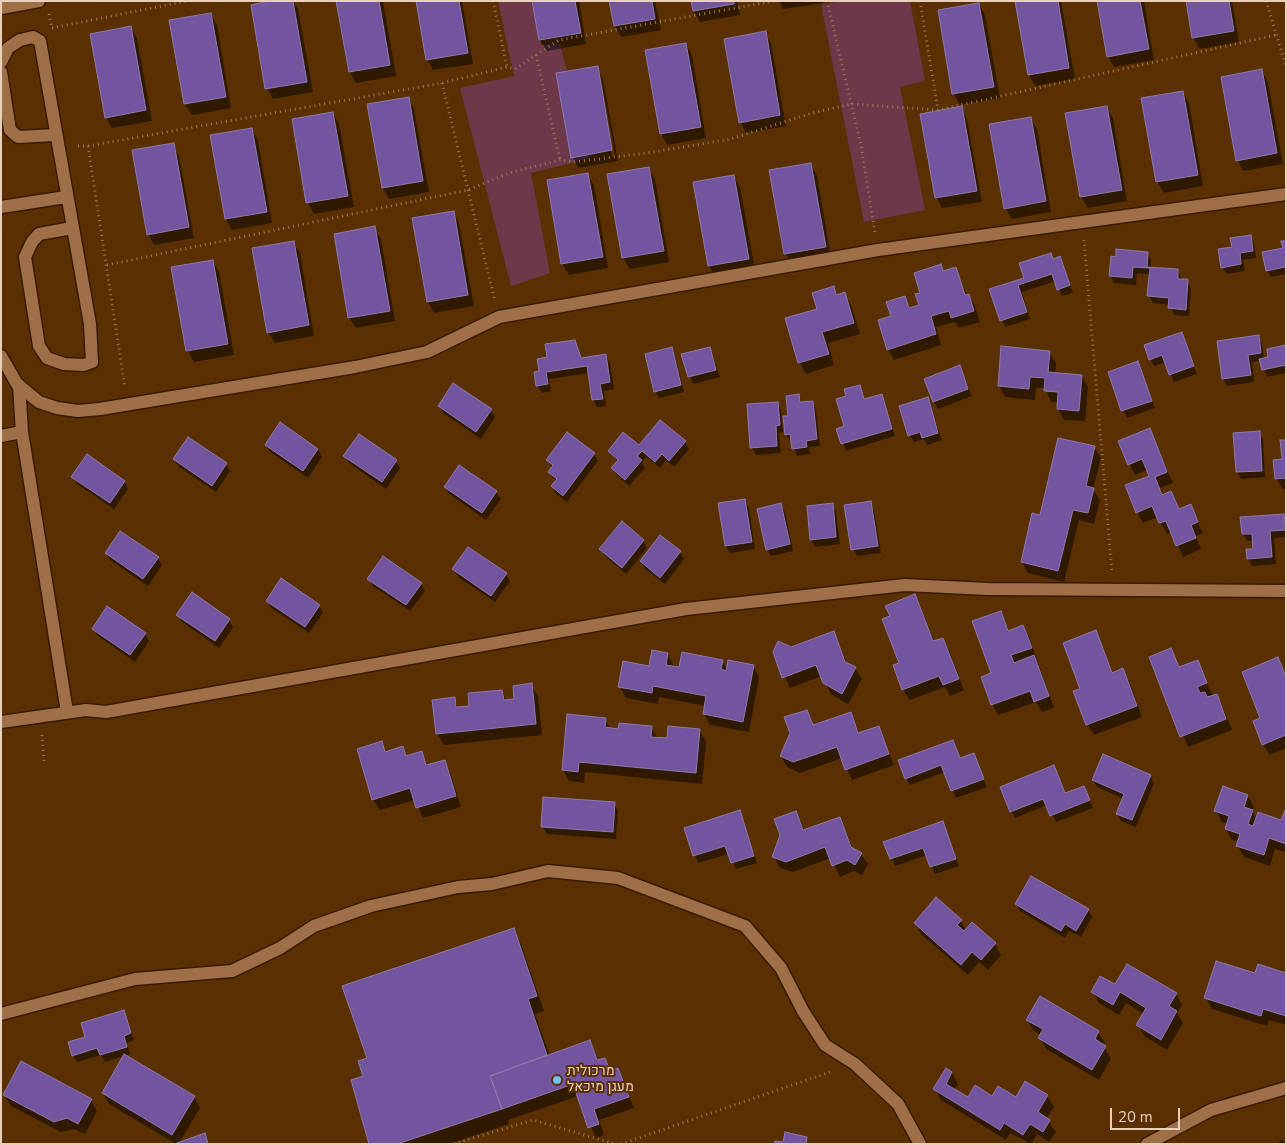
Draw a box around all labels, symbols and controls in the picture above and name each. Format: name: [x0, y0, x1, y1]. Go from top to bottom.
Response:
place label: מרכולית מעגן מיכאל: [567, 1064, 634, 1096]
marker: מרכולית מעגן מיכאל: [551, 1074, 563, 1086]
scale bar: [1112, 1098, 1182, 1130]
text: 20 m: [1118, 1107, 1153, 1127]

